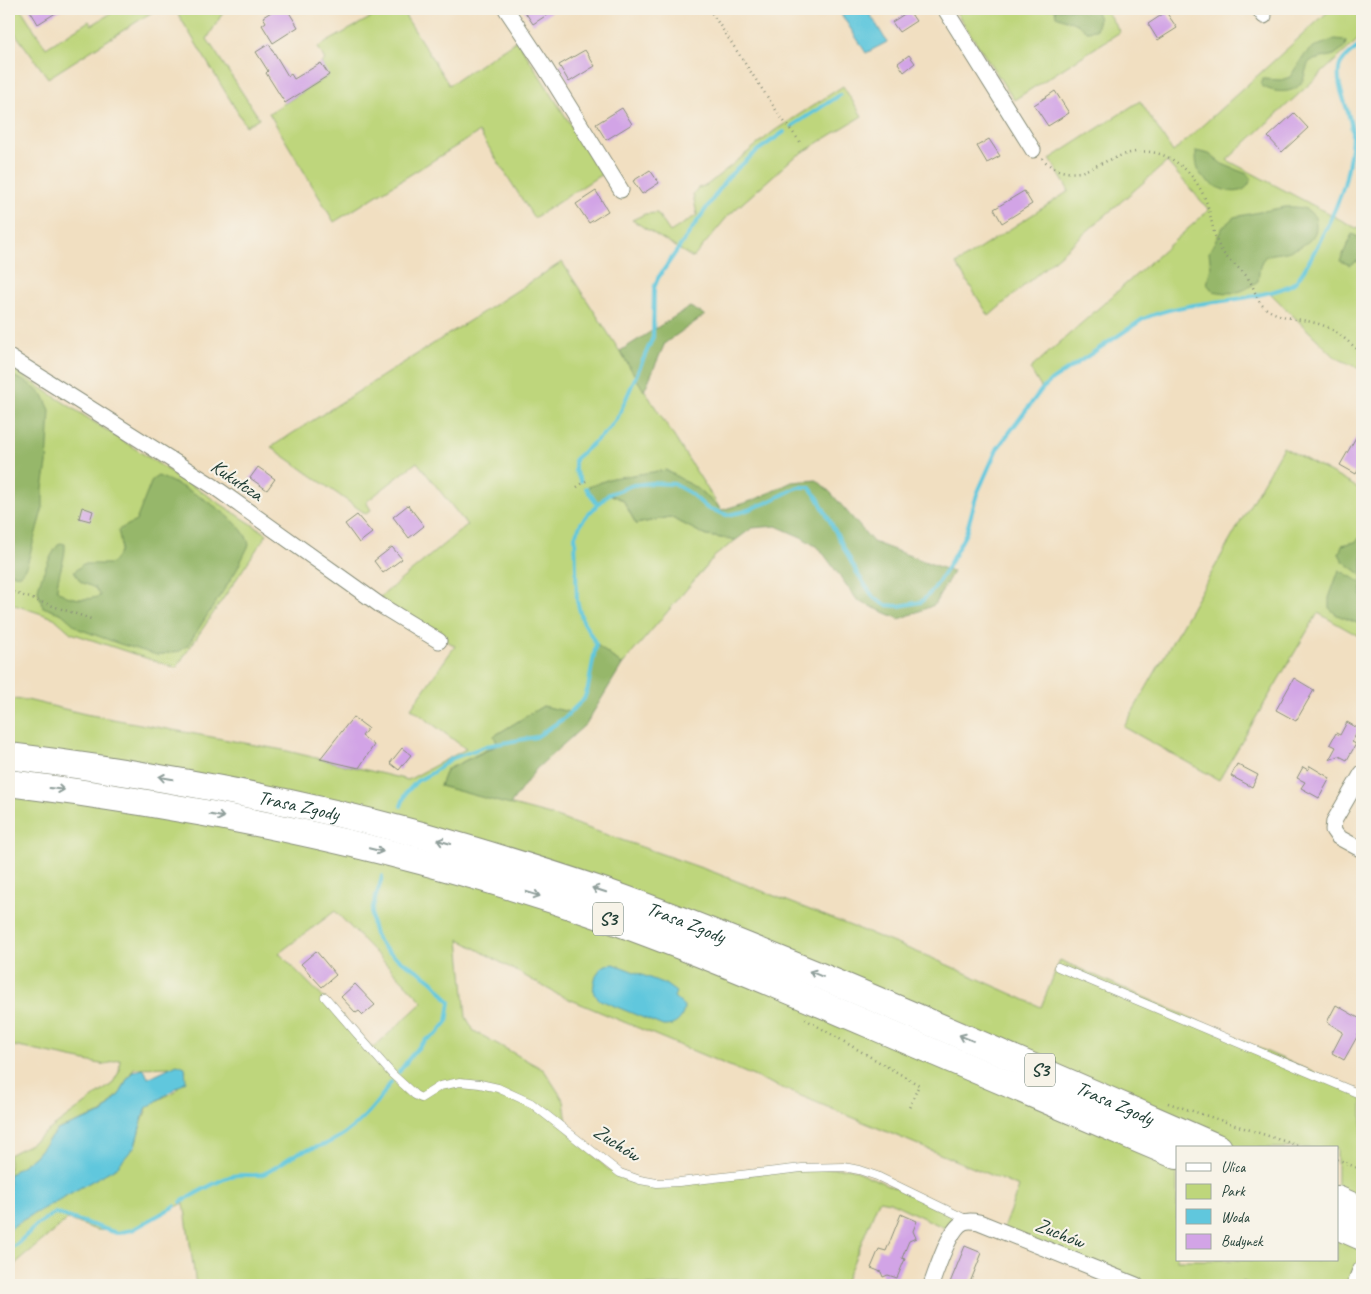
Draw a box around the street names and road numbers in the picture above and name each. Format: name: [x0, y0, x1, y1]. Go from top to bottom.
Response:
street label: Kukułcza: [206, 454, 269, 507]
street label: Trasa Zgody: [256, 784, 343, 827]
street label: Trasa Zgody: [643, 895, 730, 949]
road number: S3: [593, 902, 623, 936]
road number: S3: [1025, 1054, 1055, 1086]
street label: Trasa Zgody: [1072, 1075, 1159, 1131]
street label: Zuchów: [589, 1119, 647, 1168]
street label: Zuchów: [1032, 1212, 1090, 1255]

